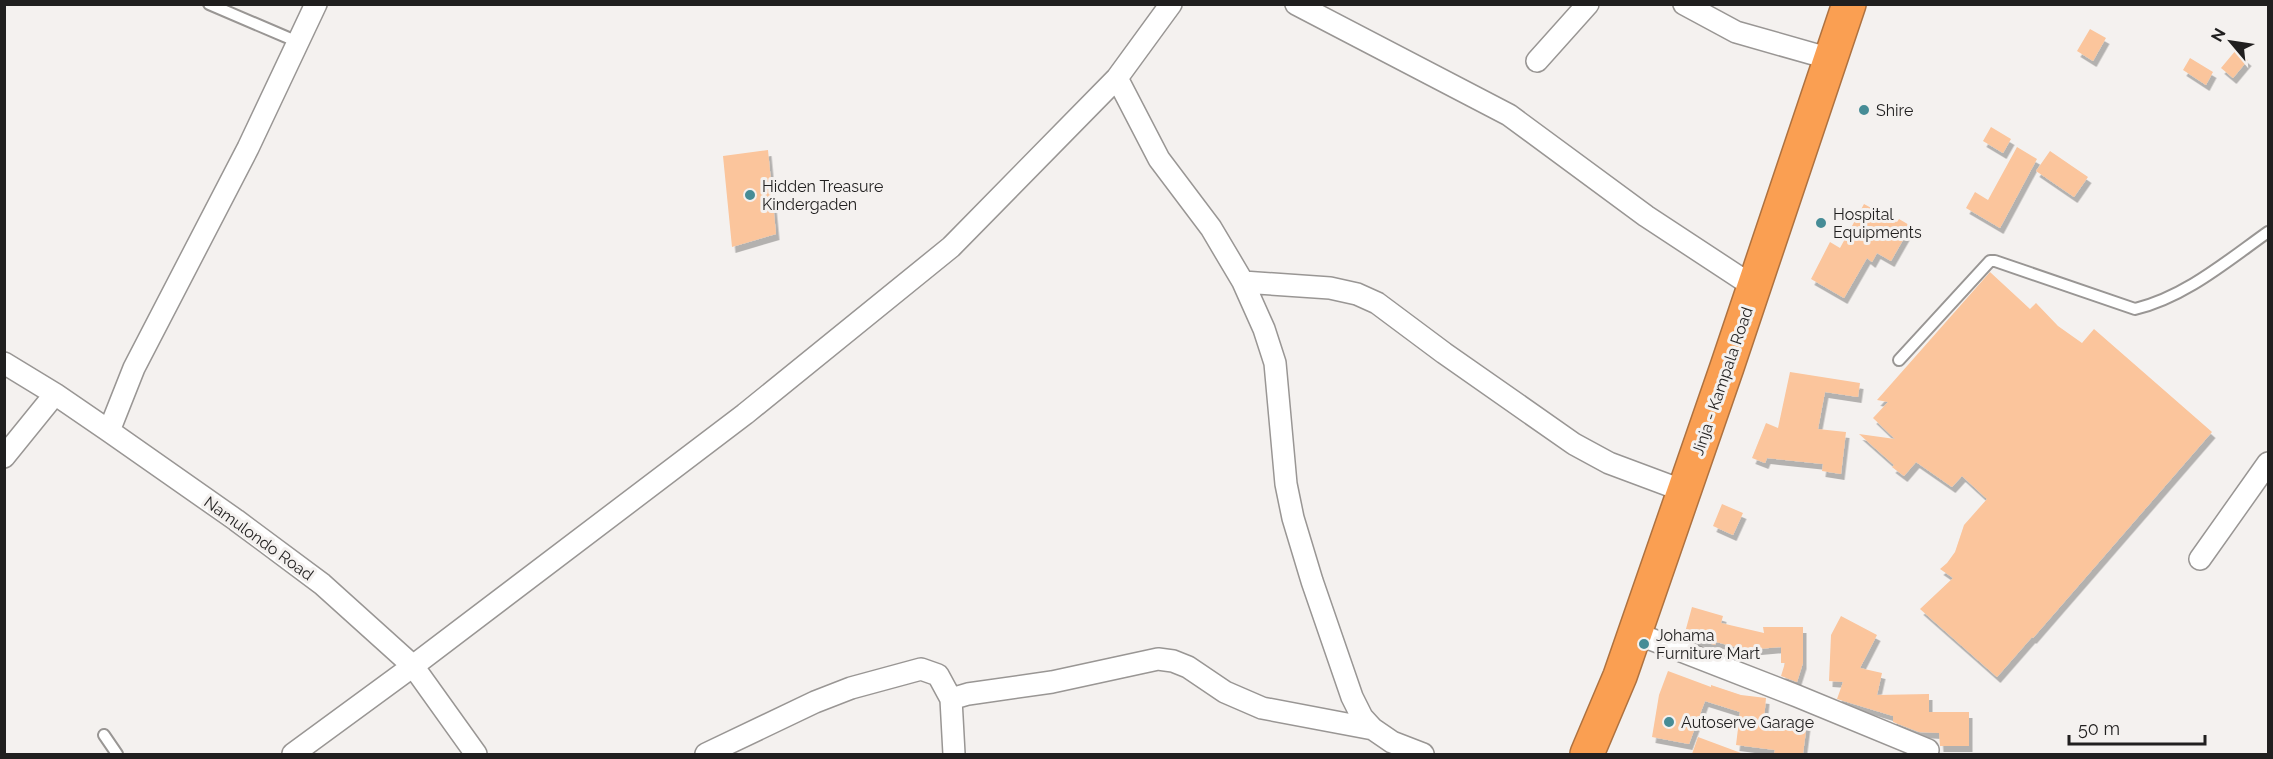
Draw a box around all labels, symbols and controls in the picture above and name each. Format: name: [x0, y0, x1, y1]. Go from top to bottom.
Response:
north arrow: [2201, 12, 2261, 72]
text: N: [2207, 25, 2230, 45]
place label: Shire: [1876, 101, 1913, 120]
marker: Shire: [1857, 103, 1871, 117]
place label: Hidden Treasure Kindergaden: [762, 177, 883, 214]
marker: Hidden Treasure Kindergaden: [743, 188, 757, 202]
place label: Hospital Equipments: [1833, 205, 1922, 242]
marker: Hospital Equipments: [1814, 216, 1828, 230]
street label: Jinja - Kampala Road: [1688, 304, 1757, 458]
street label: Namulondo Road: [200, 492, 317, 584]
place label: Johama Furniture Mart: [1656, 626, 1761, 663]
marker: Johama Furniture Mart: [1637, 637, 1651, 651]
scale bar: [2069, 708, 2206, 746]
place label: Autoserve Garage: [1681, 713, 1814, 732]
marker: Autoserve Garage: [1662, 715, 1676, 729]
text: 50 m: [2078, 718, 2120, 739]

